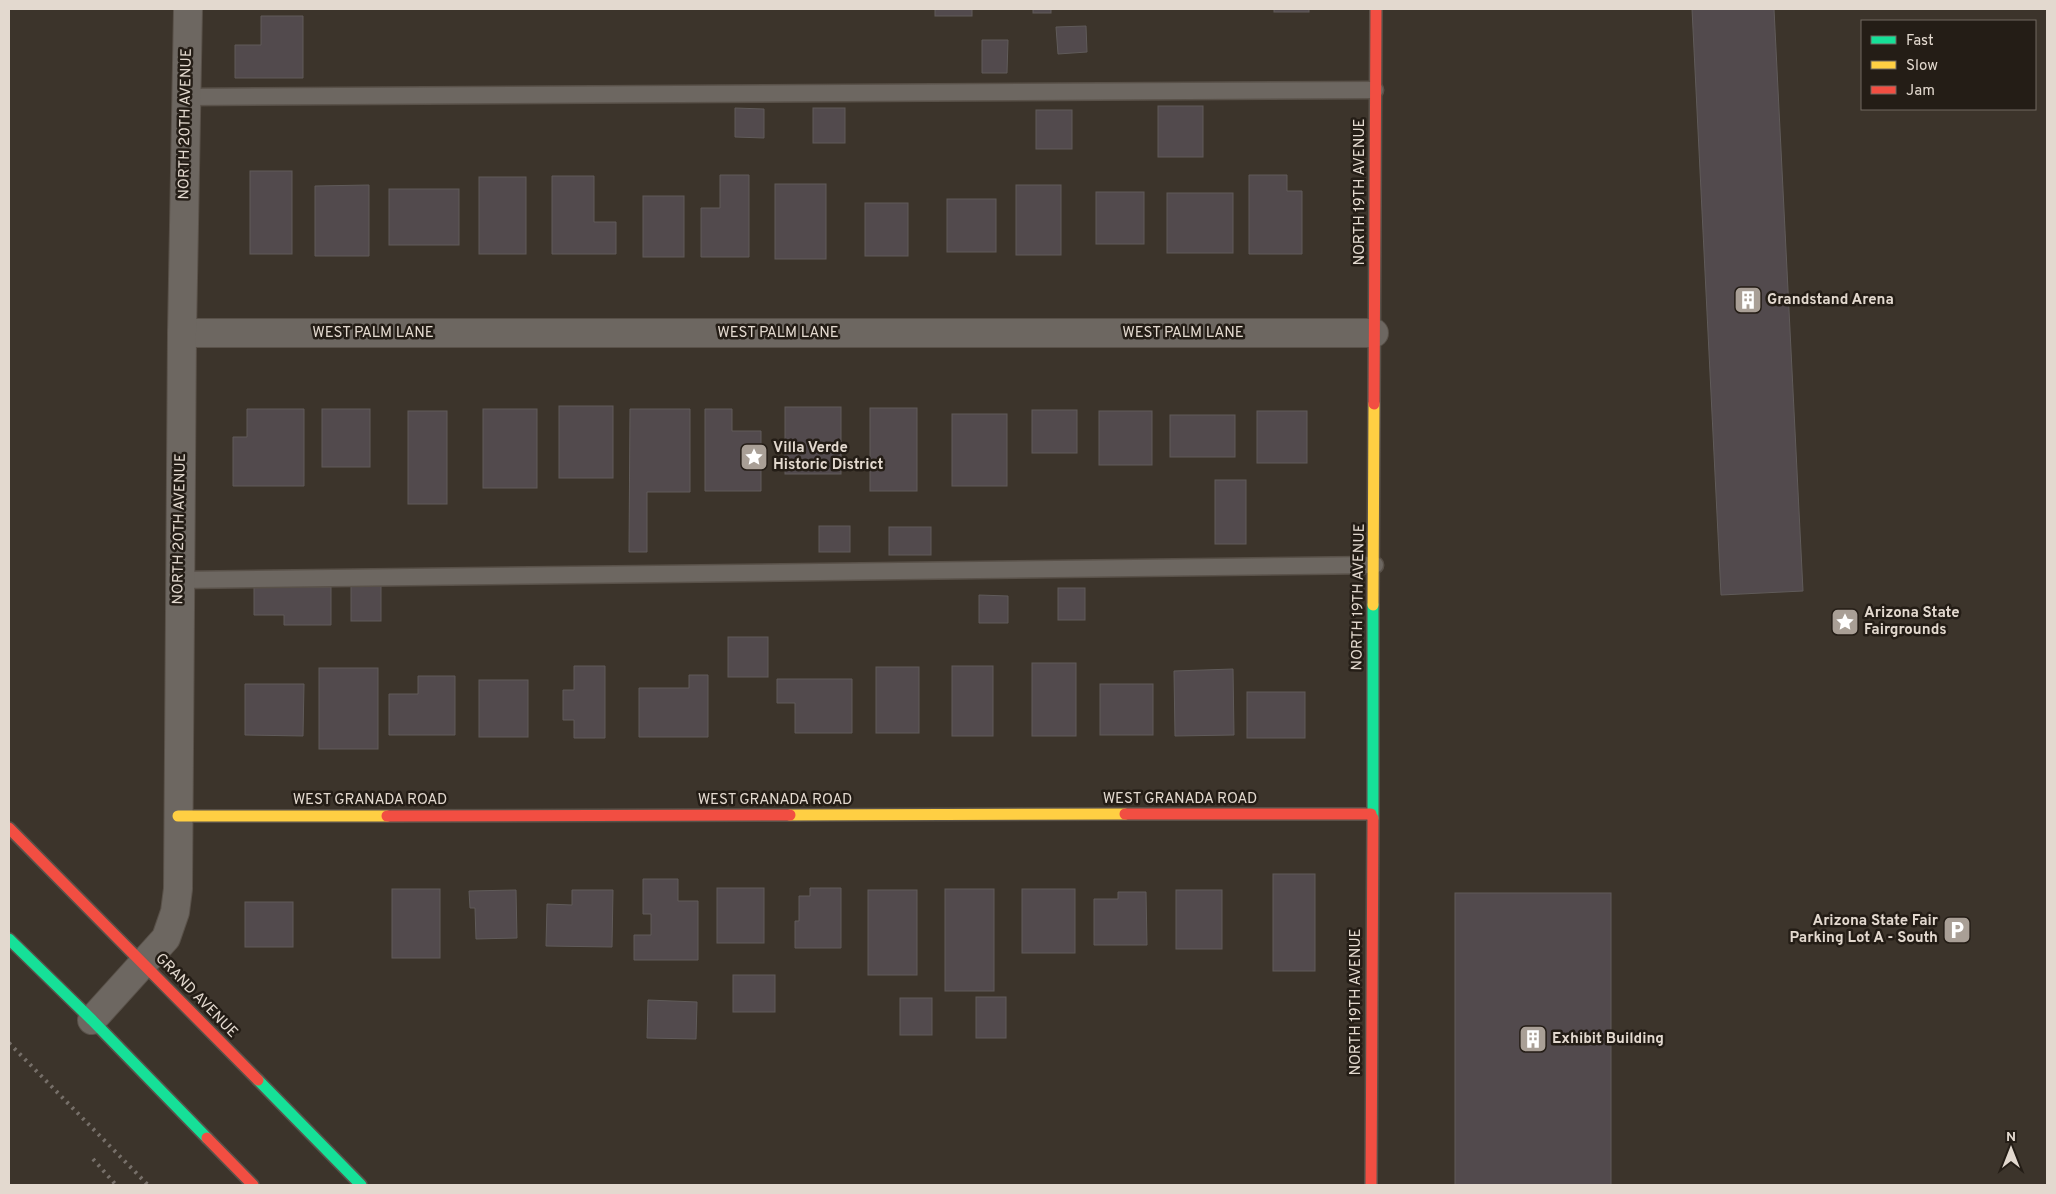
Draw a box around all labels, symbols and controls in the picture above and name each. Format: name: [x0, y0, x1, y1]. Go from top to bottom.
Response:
legend: [1861, 20, 2036, 110]
text: Fast: [1906, 32, 1934, 51]
street label: NORTH 20TH AVENUE: [175, 48, 197, 200]
text: Slow: [1906, 57, 1938, 76]
text: Jam: [1906, 82, 1935, 101]
street label: NORTH 19TH AVENUE: [1351, 118, 1370, 266]
building icon: Grandstand Arena: [1733, 285, 1763, 315]
place label: Grandstand Arena: [1767, 291, 1894, 310]
street label: WEST PALM LANE: [312, 324, 434, 343]
street label: WEST PALM LANE: [717, 324, 839, 343]
street label: WEST PALM LANE: [1122, 324, 1244, 343]
place label: Villa Verde Historic District: [773, 439, 883, 475]
place icon: Villa Verde Historic District: [739, 442, 769, 472]
street label: NORTH 20TH AVENUE: [169, 453, 191, 605]
street label: NORTH 19TH AVENUE: [1348, 523, 1370, 671]
place label: Arizona State Fairgrounds: [1864, 604, 1960, 640]
place icon: Arizona State Fairgrounds: [1830, 607, 1860, 637]
street label: WEST GRANADA ROAD: [1103, 790, 1257, 809]
street label: WEST GRANADA ROAD: [293, 791, 447, 810]
street label: WEST GRANADA ROAD: [698, 791, 852, 810]
place label: Arizona State Fair Parking Lot A - South: [1790, 912, 1939, 948]
parking icon: Arizona State Fair Parking Lot A - South: [1942, 915, 1972, 945]
street label: NORTH 19TH AVENUE: [1347, 928, 1366, 1076]
street label: GRAND AVENUE: [151, 950, 241, 1042]
building icon: Exhibit Building: [1518, 1024, 1548, 1054]
place label: Exhibit Building: [1552, 1030, 1664, 1049]
north arrow: [1986, 1124, 2036, 1174]
text: N: [2006, 1129, 2016, 1146]

